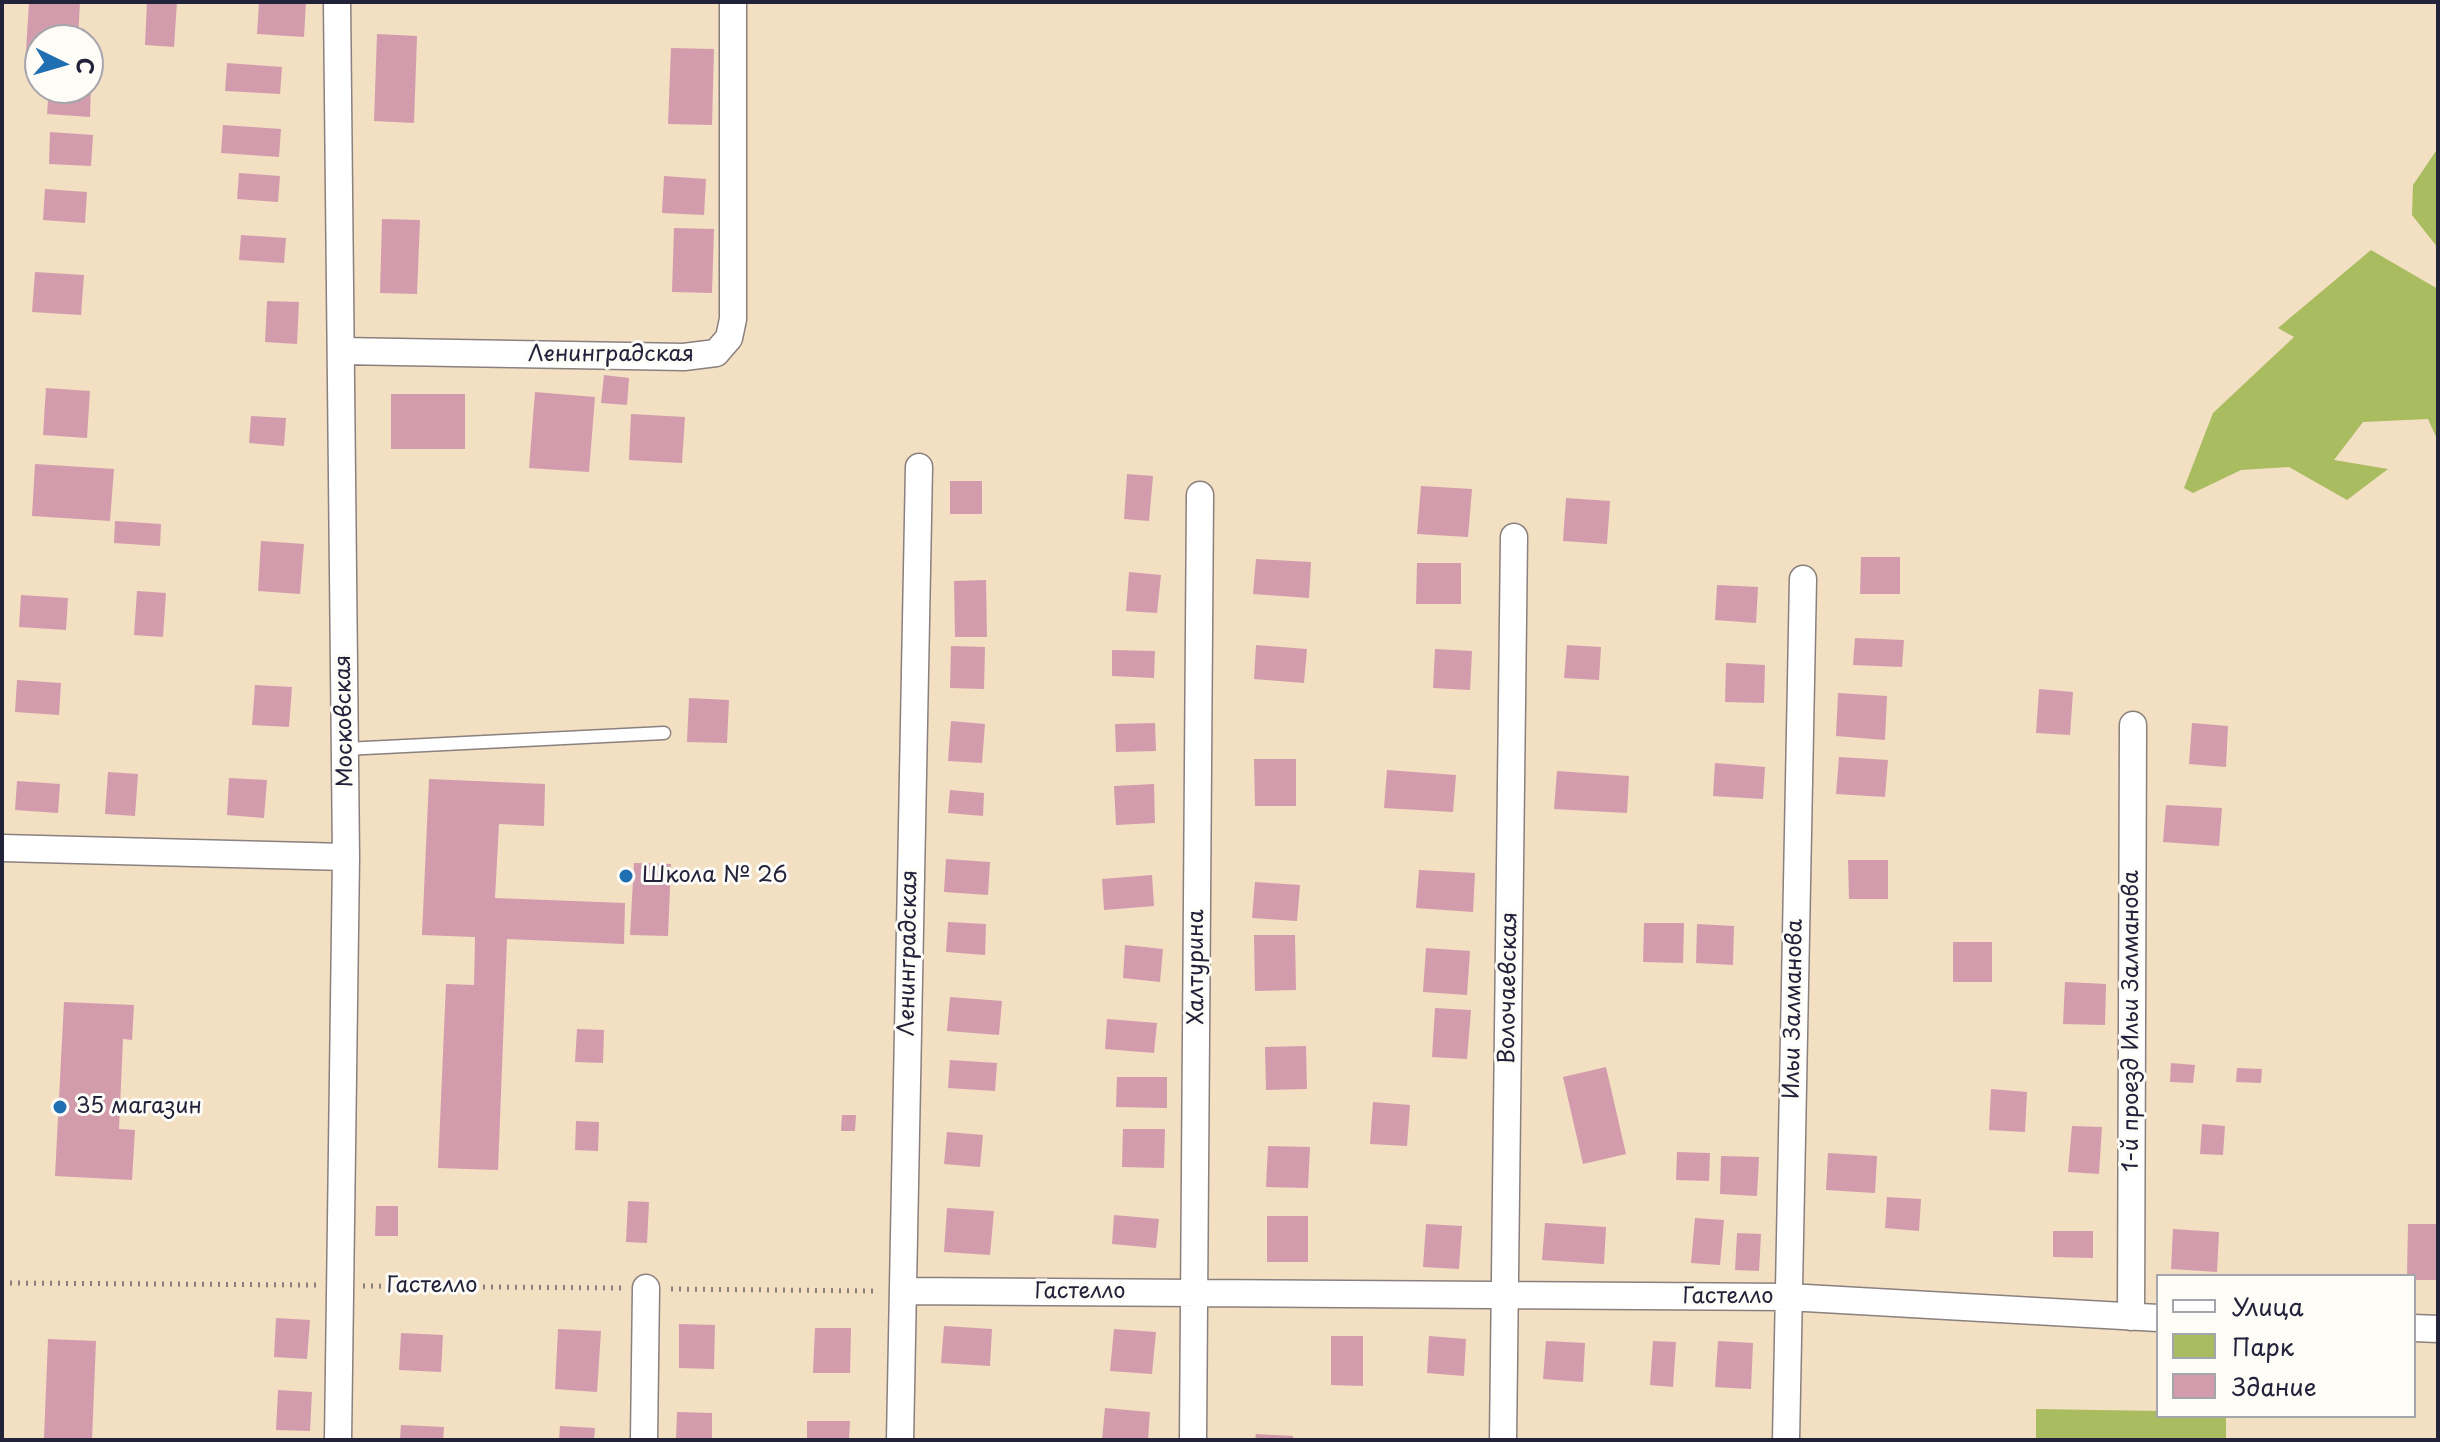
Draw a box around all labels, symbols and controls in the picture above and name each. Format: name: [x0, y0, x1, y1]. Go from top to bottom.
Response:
north arrow: [24, 24, 104, 104]
text: С: [69, 56, 104, 76]
street label: Ленинградская: [528, 342, 694, 368]
street label: Московская: [331, 655, 359, 787]
place label: Школа № 26: [642, 863, 787, 889]
marker: Школа № 26: [617, 867, 635, 885]
street label: Ленинградская: [894, 870, 924, 1036]
street label: 1-й проезд Ильи Залманова: [2119, 870, 2145, 1172]
street label: Халтурина: [1184, 910, 1210, 1024]
street label: Волочаевская: [1494, 912, 1524, 1064]
street label: Ильи Залманова: [1779, 919, 1809, 1099]
place label: 35 магазин: [76, 1094, 202, 1120]
marker: 35 магазин: [51, 1098, 69, 1116]
street label: Гастелло: [386, 1273, 478, 1299]
legend: [2156, 1274, 2416, 1418]
street label: Гастелло: [1034, 1279, 1126, 1305]
street label: Гастелло: [1682, 1284, 1774, 1310]
text: Улица: [2232, 1288, 2304, 1324]
text: Парк: [2232, 1328, 2294, 1364]
text: Здание: [2232, 1368, 2317, 1404]

